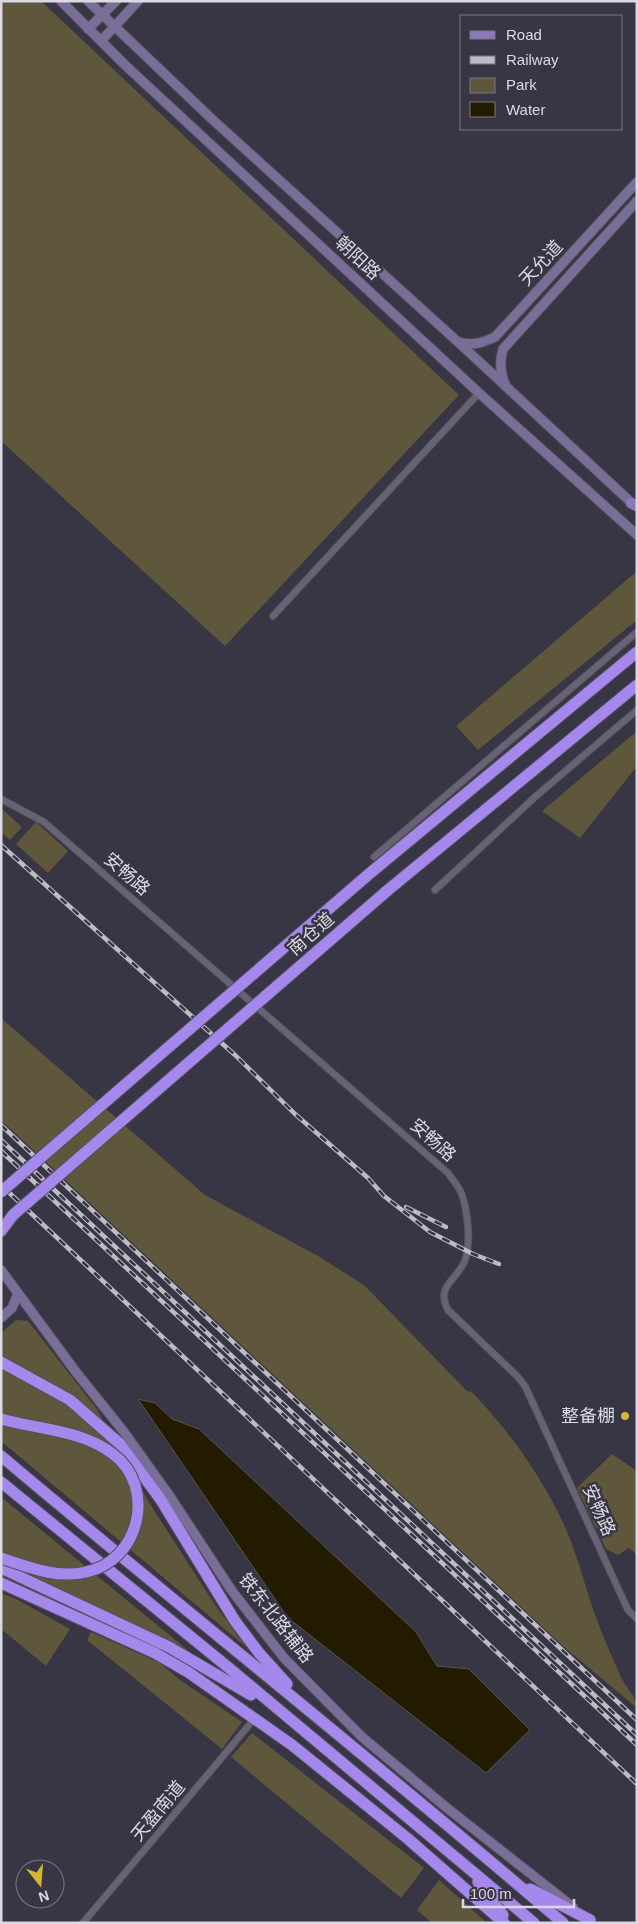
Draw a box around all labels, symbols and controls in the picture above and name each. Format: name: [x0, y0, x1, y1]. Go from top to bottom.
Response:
legend: [460, 15, 623, 130]
text: Road: [506, 26, 542, 43]
text: Railway: [506, 51, 559, 68]
text: Park: [506, 76, 537, 93]
text: Water: [506, 101, 545, 118]
street label: 朝阳路: [331, 232, 385, 284]
street label: 天允道: [515, 236, 567, 290]
street label: 安畅路: [100, 849, 154, 899]
street label: 南仓道: [284, 909, 338, 959]
street label: 安畅路: [406, 1115, 460, 1165]
place label: 整备棚: [561, 1406, 615, 1426]
marker: 整备棚: [619, 1410, 631, 1422]
street label: 安畅路: [579, 1481, 619, 1539]
street label: 铁东北路辅路: [235, 1569, 317, 1667]
street label: 天盈南道: [127, 1777, 189, 1845]
north arrow: [15, 1859, 65, 1909]
scale bar: [463, 1876, 574, 1908]
text: 100 m: [470, 1885, 512, 1902]
text: N: [37, 1887, 51, 1906]

